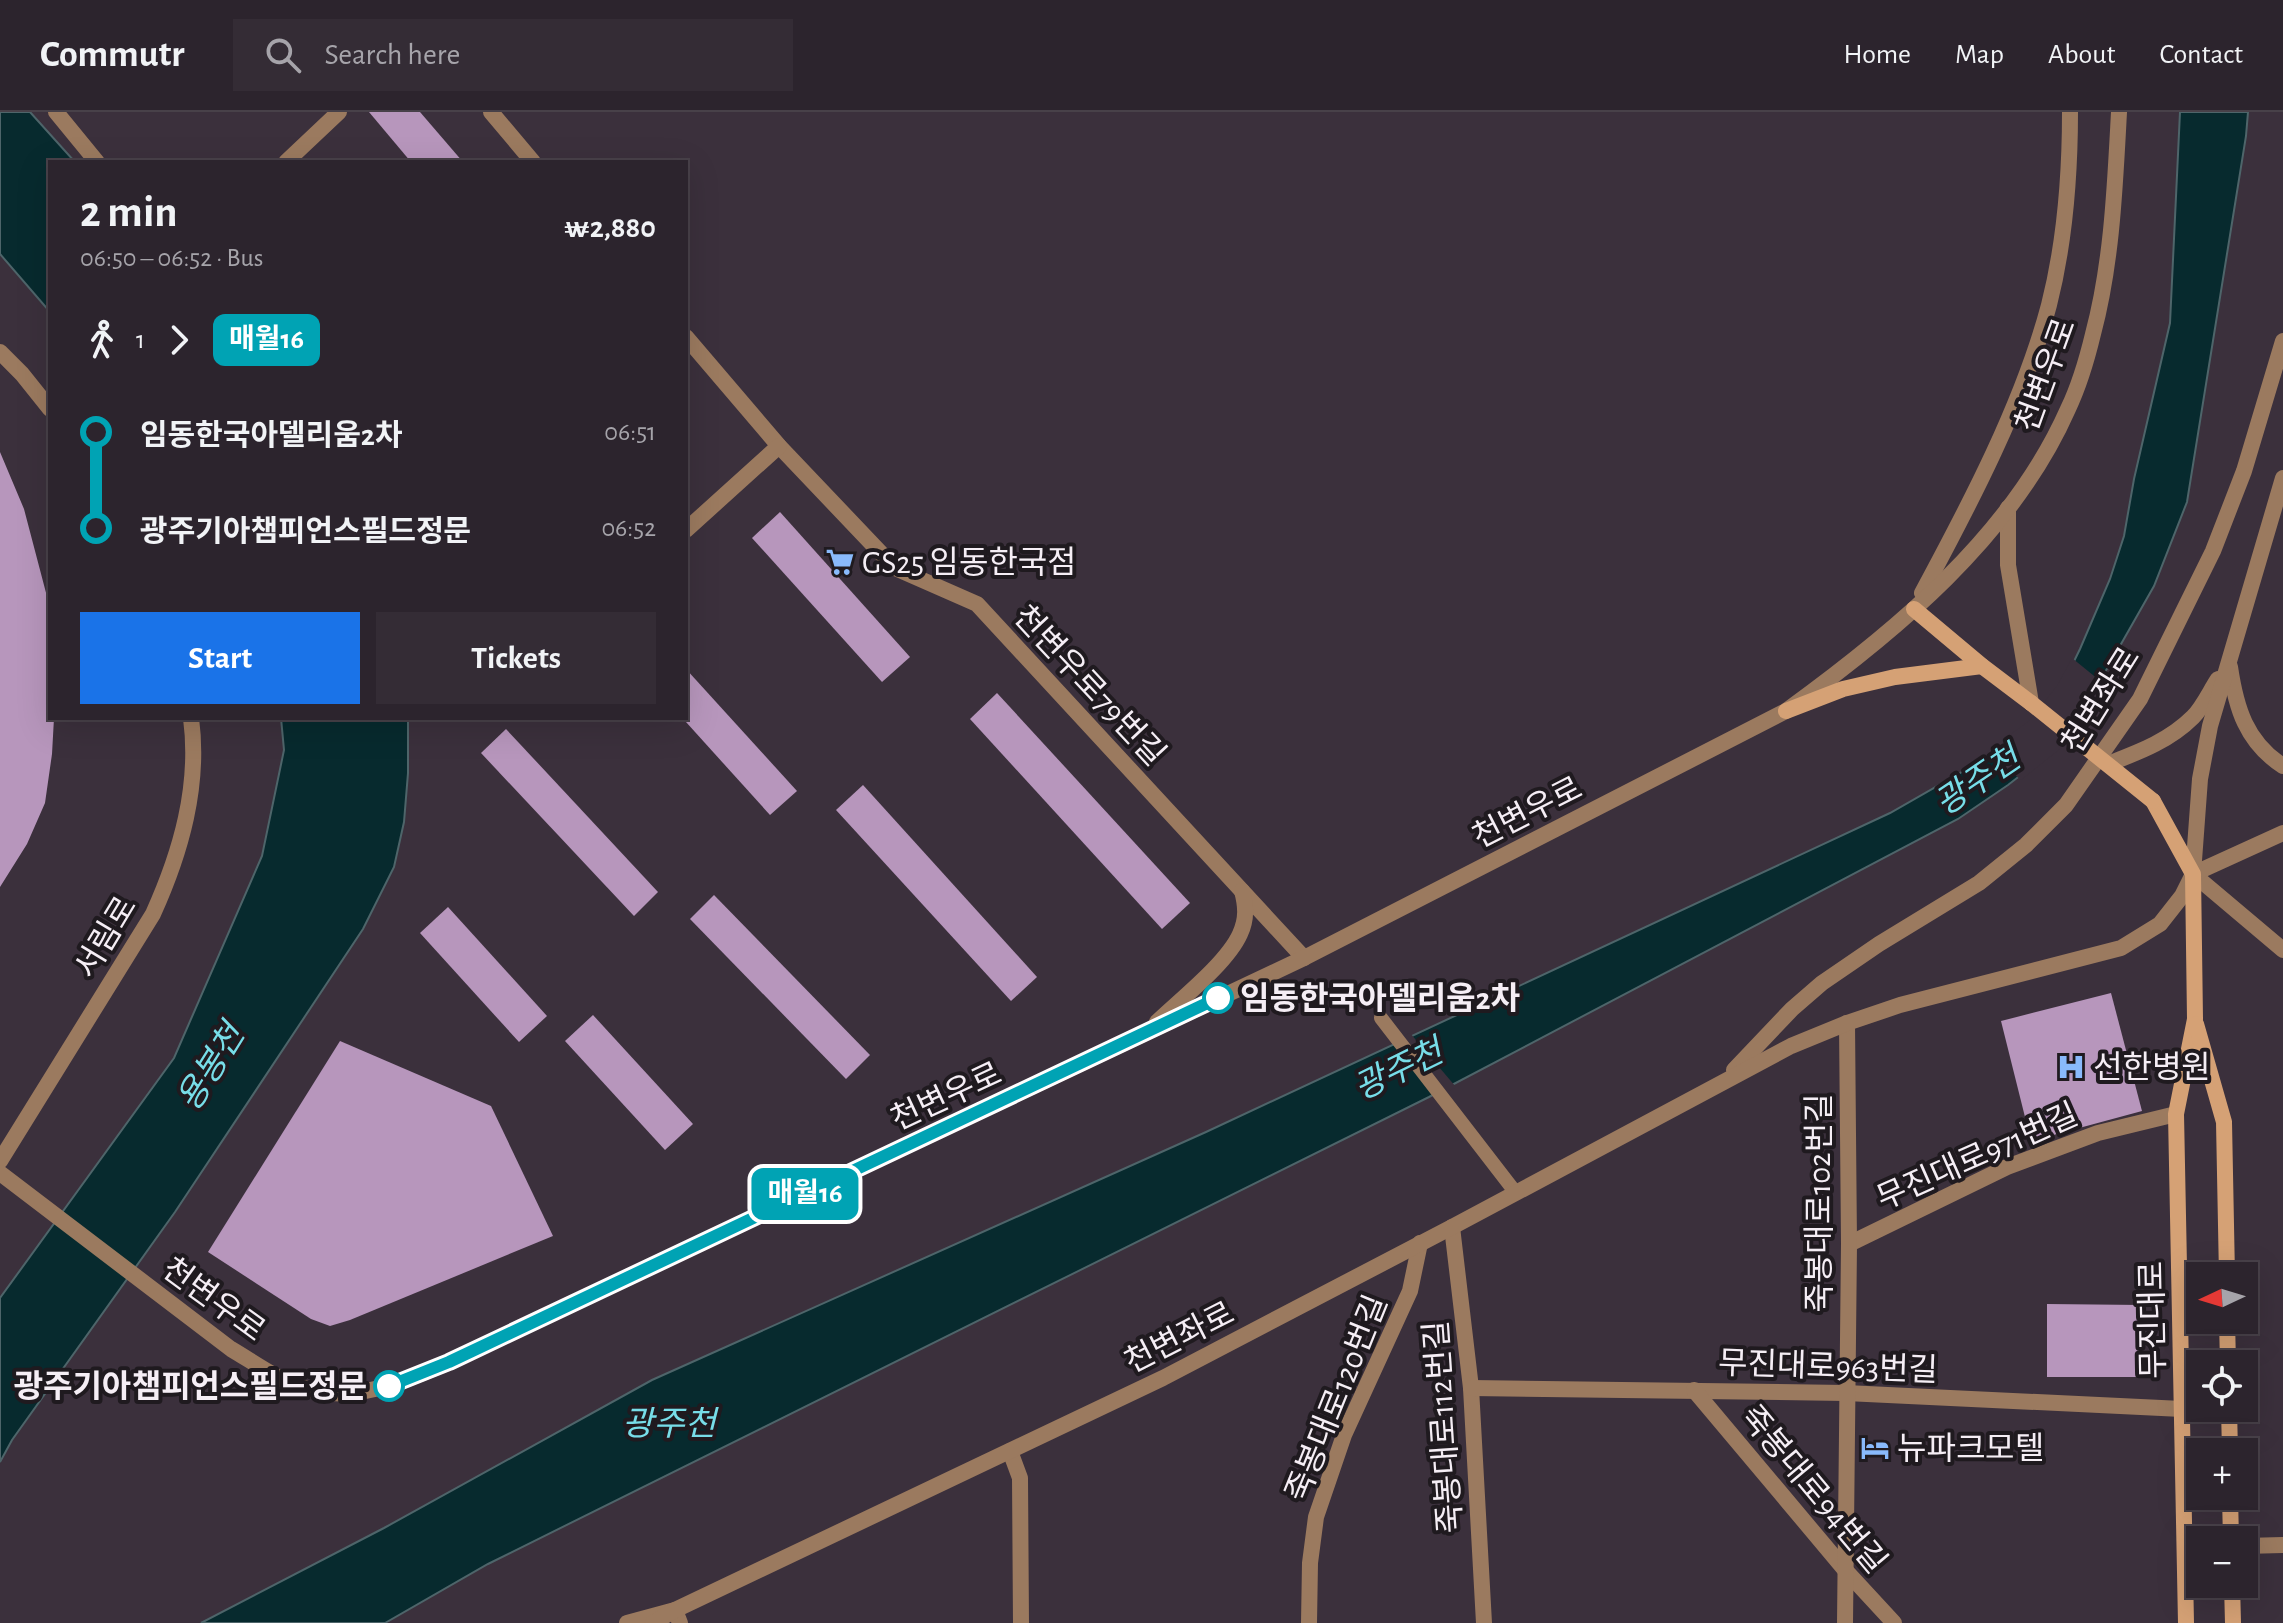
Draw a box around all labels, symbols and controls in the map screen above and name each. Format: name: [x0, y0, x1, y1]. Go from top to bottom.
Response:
search box: [233, 19, 793, 91]
icon: search: [261, 33, 305, 77]
text: Commutr: [40, 36, 185, 74]
text: Search here: [325, 40, 460, 70]
text: Home: [1844, 41, 1911, 69]
text: Map: [1955, 41, 2004, 69]
text: About: [2048, 41, 2116, 69]
text: Contact: [2160, 41, 2243, 69]
text: 2 min: [80, 191, 178, 235]
text: ₩2,880: [564, 213, 656, 243]
text: 06:50 – 06:52 · Bus: [80, 245, 263, 271]
street label: 천변우로: [2010, 314, 2081, 436]
icon: walk: [80, 318, 124, 362]
icon: forward: [157, 318, 201, 362]
text: 매월16: [229, 326, 304, 354]
text: 1: [136, 327, 145, 353]
text: 06:51: [604, 419, 656, 445]
text: 임동한국아델리움2차: [140, 421, 403, 451]
text: 06:52: [601, 515, 656, 541]
text: 광주기아챔피언스필드정문: [140, 517, 471, 547]
place label: GS25 임동한국점: [862, 546, 1077, 579]
supermarket icon: GS25 임동한국점: [825, 547, 855, 577]
street label: 천변우로79번길: [1008, 599, 1172, 772]
button: Start: [80, 612, 360, 704]
button: Tickets: [376, 612, 656, 704]
street label: 천변좌로: [2055, 642, 2146, 759]
water label: 광주천: [1929, 738, 2030, 822]
street label: 천변우로: [1467, 771, 1587, 854]
street label: 서림로: [69, 891, 142, 984]
place label: 임동한국아델리움2차: [1240, 982, 1521, 1015]
marker: 임동한국아델리움2차: [1203, 983, 1233, 1013]
water label: 용봉천: [171, 1015, 253, 1117]
water label: 광주천: [1348, 1032, 1452, 1107]
place label: 선한병원: [2093, 1051, 2211, 1084]
hospital icon: 선한병원: [2056, 1052, 2086, 1082]
street label: 천변우로: [886, 1057, 1007, 1136]
street label: 죽봉대로102번길: [1803, 1093, 1836, 1313]
street label: 무진대로971번길: [1872, 1097, 2083, 1215]
line badge: 매월16: [749, 1168, 861, 1220]
text: 매월16: [767, 1180, 843, 1208]
street label: 천변우로: [156, 1251, 271, 1347]
street label: 무진대로: [2135, 1261, 2170, 1379]
north arrow: [2186, 1262, 2258, 1334]
map controls: [2186, 1262, 2258, 1598]
street label: 죽봉대로120번길: [1280, 1290, 1393, 1506]
street label: 천변좌로: [1119, 1296, 1239, 1379]
street label: 죽봉대로112번길: [1420, 1319, 1467, 1534]
street label: 무진대로963번길: [1718, 1346, 1938, 1387]
button: locate: [2186, 1350, 2258, 1422]
place label: 광주기아챔피언스필드정문: [14, 1370, 367, 1403]
marker: 광주기아챔피언스필드정문: [374, 1371, 404, 1401]
street label: 죽봉대로94번길: [1734, 1399, 1893, 1579]
water label: 광주천: [622, 1406, 720, 1442]
place label: 뉴파크모텔: [1897, 1432, 2044, 1465]
hotel icon: 뉴파크모텔: [1860, 1433, 1890, 1463]
button: +: [2186, 1438, 2258, 1510]
button: −: [2186, 1526, 2258, 1598]

